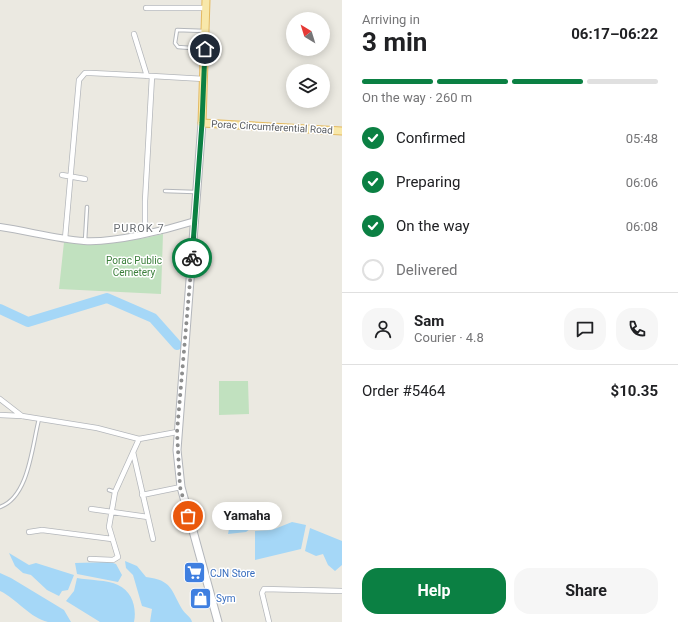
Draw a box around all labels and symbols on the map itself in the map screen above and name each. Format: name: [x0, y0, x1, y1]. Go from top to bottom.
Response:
north arrow: [286, 12, 330, 56]
pin: [188, 32, 222, 66]
street label: Porac Circumferential Road: [211, 118, 333, 136]
district label: PUROK 7: [113, 222, 165, 235]
courier: [172, 238, 212, 278]
park label: Porac Public Cemetery: [106, 255, 162, 278]
pin: [171, 499, 205, 533]
callout: Yamaha: [212, 502, 282, 530]
supermarket icon: CJN Store: [181, 560, 207, 586]
place label: CJN Store: [210, 568, 255, 579]
shop icon: Sym: [188, 585, 214, 611]
place label: Sym: [216, 593, 236, 604]

